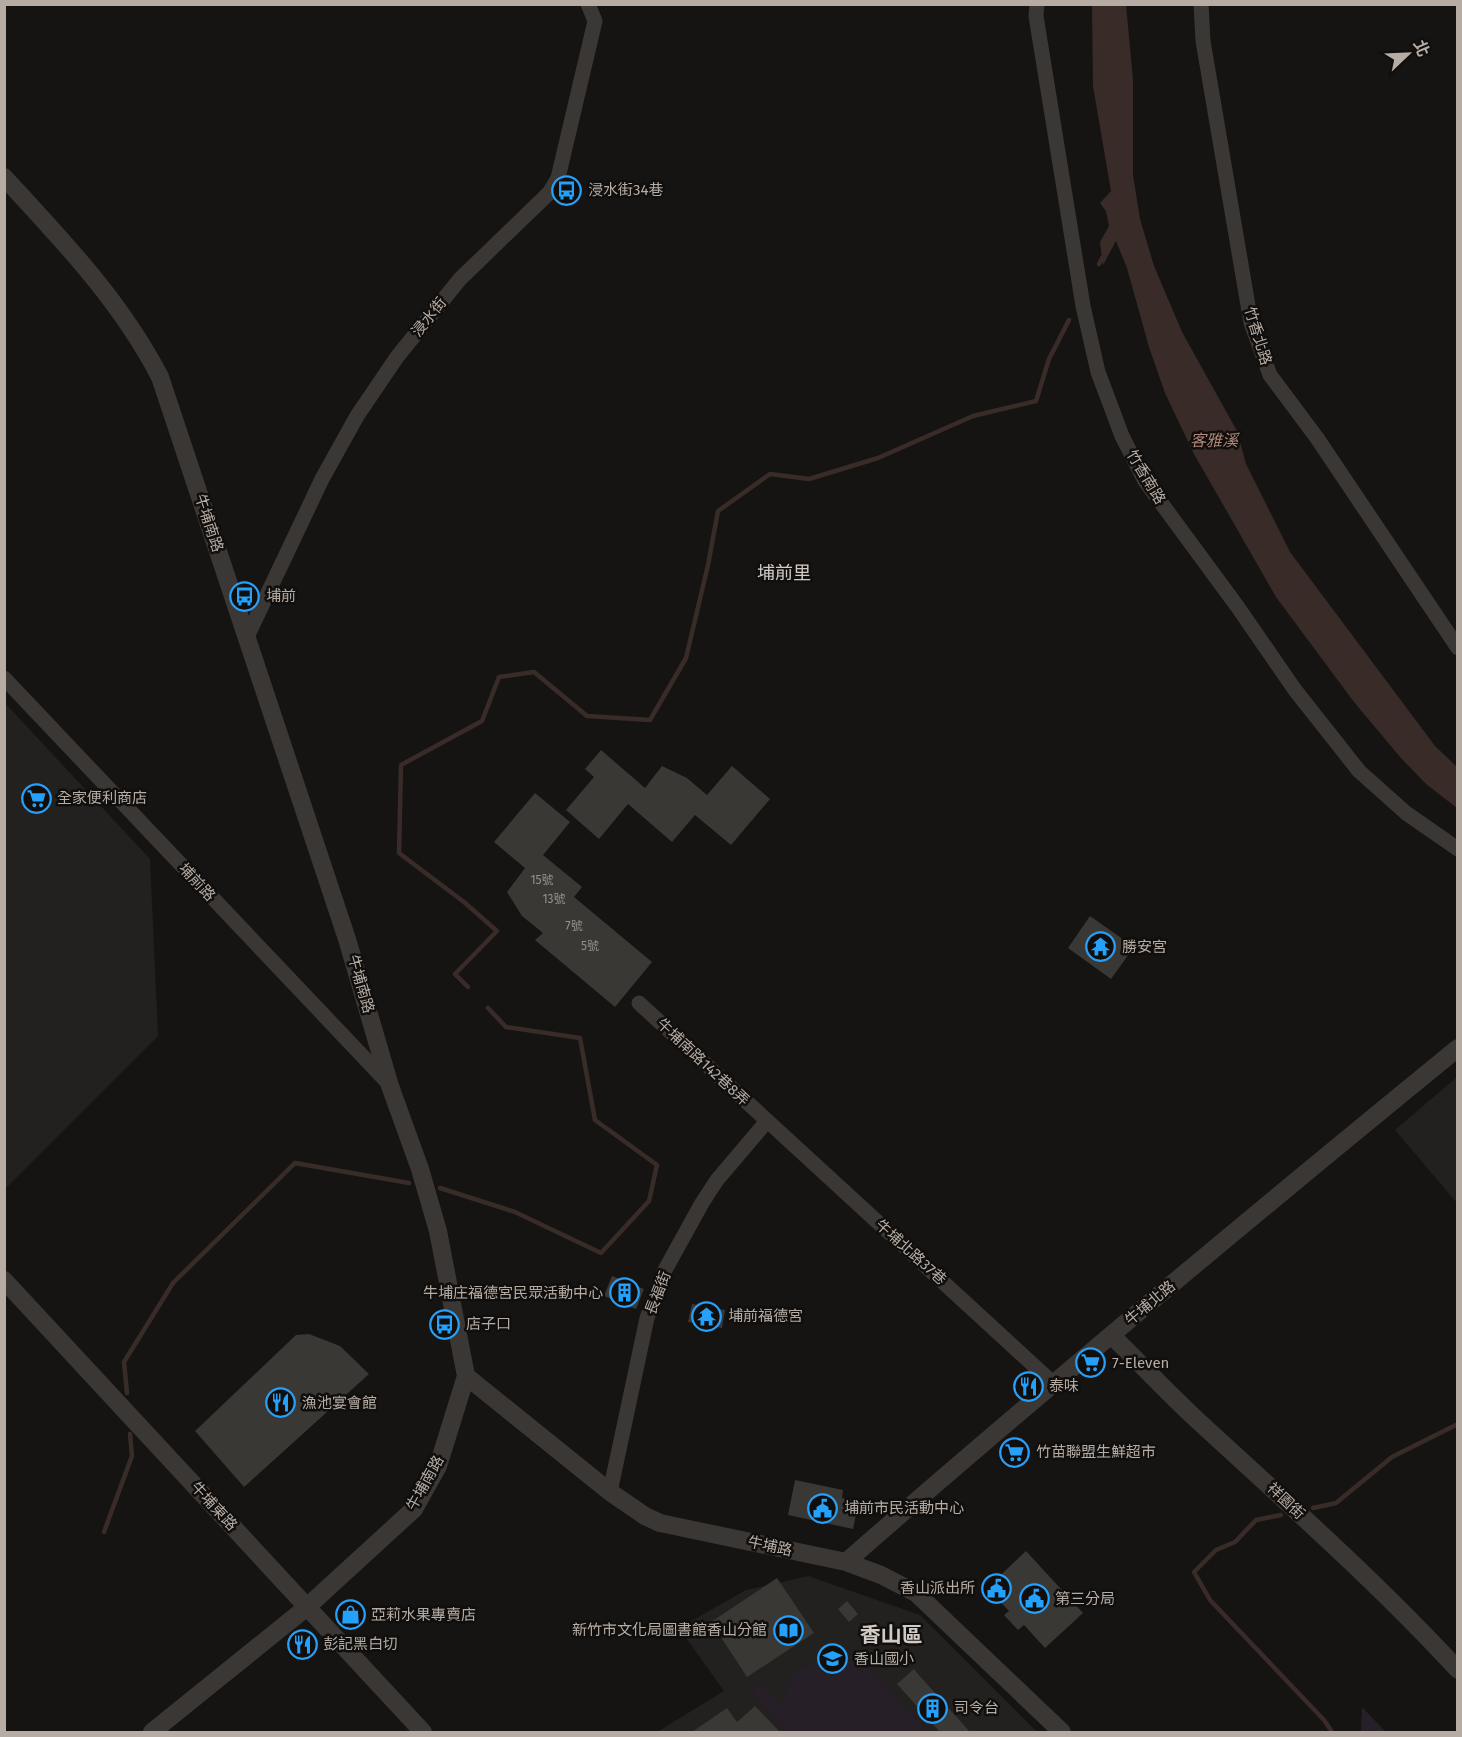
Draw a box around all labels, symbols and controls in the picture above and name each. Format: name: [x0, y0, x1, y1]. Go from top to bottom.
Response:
north arrow: [1378, 24, 1438, 84]
text: 北: [1409, 37, 1433, 59]
bus stop icon: 浸水街34巷: [551, 174, 583, 206]
place label: 浸水街34巷: [588, 181, 663, 199]
street label: 浸水街: [408, 294, 450, 340]
street label: 竹香北路: [1241, 305, 1275, 367]
water label: 客雅溪: [1190, 431, 1240, 450]
street label: 竹香南路: [1123, 447, 1169, 507]
street label: 牛埔南路: [191, 492, 227, 554]
district label: 埔前里: [757, 562, 811, 584]
bus stop icon: 埔前: [229, 580, 261, 612]
place label: 埔前: [266, 587, 296, 605]
supermarket icon: 全家便利商店: [20, 782, 52, 814]
place label: 全家便利商店: [57, 789, 147, 807]
street label: 埔前路: [175, 859, 219, 905]
house number: 15號: [530, 873, 554, 887]
house number: 13號: [542, 892, 566, 906]
house number: 7號: [565, 919, 583, 933]
temple icon: 勝安宮: [1085, 931, 1117, 963]
place label: 勝安宮: [1122, 938, 1167, 956]
house number: 5號: [581, 939, 599, 953]
street label: 牛埔南路: [344, 953, 378, 1015]
street label: 牛埔南路142巷8弄: [653, 1015, 753, 1109]
street label: 牛埔北路37巷: [872, 1216, 950, 1288]
street label: 長福街: [642, 1269, 674, 1317]
building icon: 牛埔庄福德宮民眾活動中心: [608, 1277, 640, 1309]
street label: 牛埔北路: [1121, 1277, 1179, 1329]
place label: 牛埔庄福德宮民眾活動中心: [423, 1284, 603, 1302]
temple icon: 埔前福德宮: [691, 1300, 723, 1332]
place label: 埔前福德宮: [728, 1307, 803, 1325]
bus stop icon: 店子口: [429, 1308, 461, 1340]
place label: 店子口: [466, 1315, 511, 1333]
supermarket icon: 7-Eleven: [1075, 1347, 1107, 1379]
place label: 7-Eleven: [1112, 1354, 1169, 1372]
restaurant icon: 泰味: [1012, 1370, 1044, 1402]
place label: 泰味: [1049, 1377, 1079, 1395]
restaurant icon: 漁池宴會館: [265, 1387, 297, 1419]
place label: 漁池宴會館: [302, 1394, 377, 1412]
supermarket icon: 竹苗聯盟生鮮超市: [999, 1436, 1031, 1468]
place label: 竹苗聯盟生鮮超市: [1036, 1443, 1156, 1461]
street label: 牛埔南路: [403, 1452, 447, 1514]
street label: 牛埔東路: [187, 1478, 241, 1534]
street label: 祥園街: [1263, 1479, 1309, 1523]
public building icon: 埔前市民活動中心: [807, 1492, 839, 1524]
place label: 埔前市民活動中心: [844, 1499, 964, 1517]
street label: 牛埔路: [746, 1533, 794, 1559]
public building icon: 香山派出所: [980, 1572, 1012, 1604]
place label: 香山派出所: [900, 1579, 975, 1597]
public building icon: 第三分局: [1018, 1583, 1050, 1615]
place label: 第三分局: [1055, 1590, 1115, 1608]
shop icon: 亞莉水果專賣店: [334, 1599, 366, 1631]
place label: 亞莉水果專賣店: [371, 1606, 476, 1624]
library icon: 新竹市文化局圖書館香山分館: [772, 1614, 804, 1646]
place label: 新竹市文化局圖書館香山分館: [572, 1621, 767, 1639]
district label: 香山區: [860, 1622, 923, 1648]
restaurant icon: 彭記黑白切: [286, 1628, 318, 1660]
place label: 彭記黑白切: [323, 1635, 398, 1653]
school or university icon: 香山國小: [817, 1643, 849, 1675]
place label: 香山國小: [854, 1650, 914, 1668]
building icon: 司令台: [917, 1692, 949, 1724]
place label: 司令台: [954, 1699, 999, 1717]

